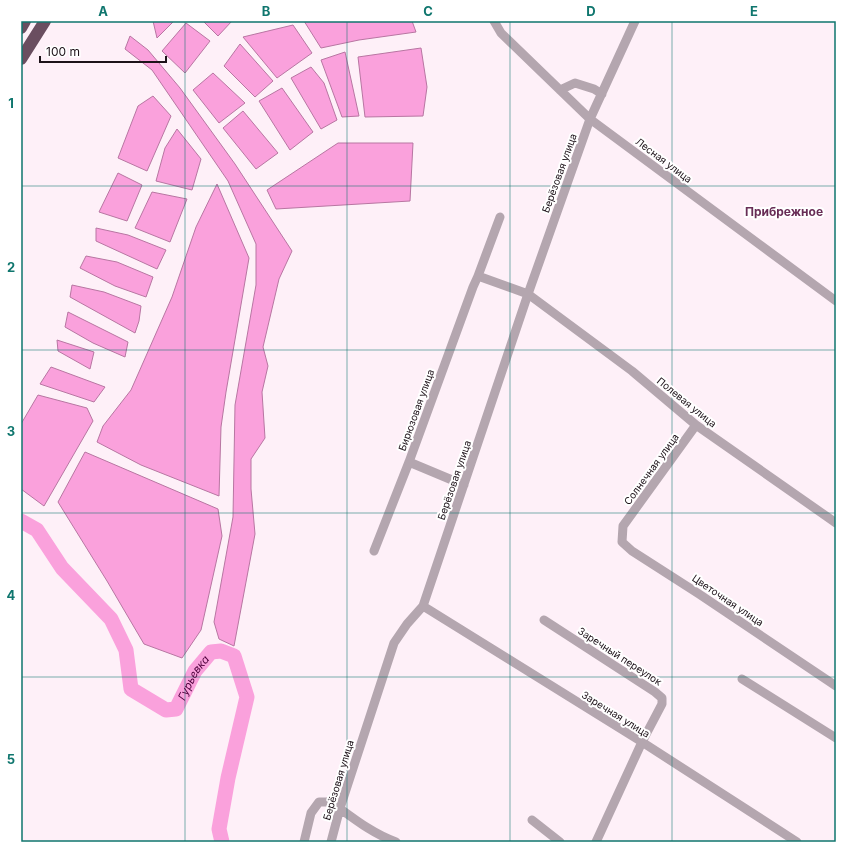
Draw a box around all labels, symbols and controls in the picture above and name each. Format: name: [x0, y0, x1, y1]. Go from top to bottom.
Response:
text: A: [98, 3, 108, 19]
text: B: [262, 3, 271, 19]
text: C: [423, 3, 433, 19]
text: D: [586, 3, 596, 19]
text: E: [750, 3, 758, 19]
scale bar: [40, 38, 166, 64]
text: 100 m: [46, 44, 80, 59]
text: 1: [8, 95, 14, 111]
street label: Берёзовая улица: [539, 132, 579, 214]
street label: Лесная улица: [634, 135, 694, 185]
district label: Прибрежное: [745, 204, 823, 219]
text: 2: [7, 259, 15, 275]
street label: Бирюзовая улица: [396, 368, 436, 452]
street label: Полевая улица: [655, 374, 719, 430]
text: 3: [7, 423, 15, 439]
street label: Солнечная улица: [621, 431, 681, 507]
street label: Берёзовая улица: [435, 439, 473, 521]
street label: Цветочная улица: [690, 572, 766, 628]
text: 4: [7, 587, 16, 603]
street label: Заречный переулок: [576, 624, 665, 688]
water label: Гурьевка: [175, 652, 212, 703]
street label: Заречная улица: [580, 688, 652, 740]
street label: Берёзовая улица: [320, 738, 356, 822]
text: 5: [7, 751, 15, 767]

